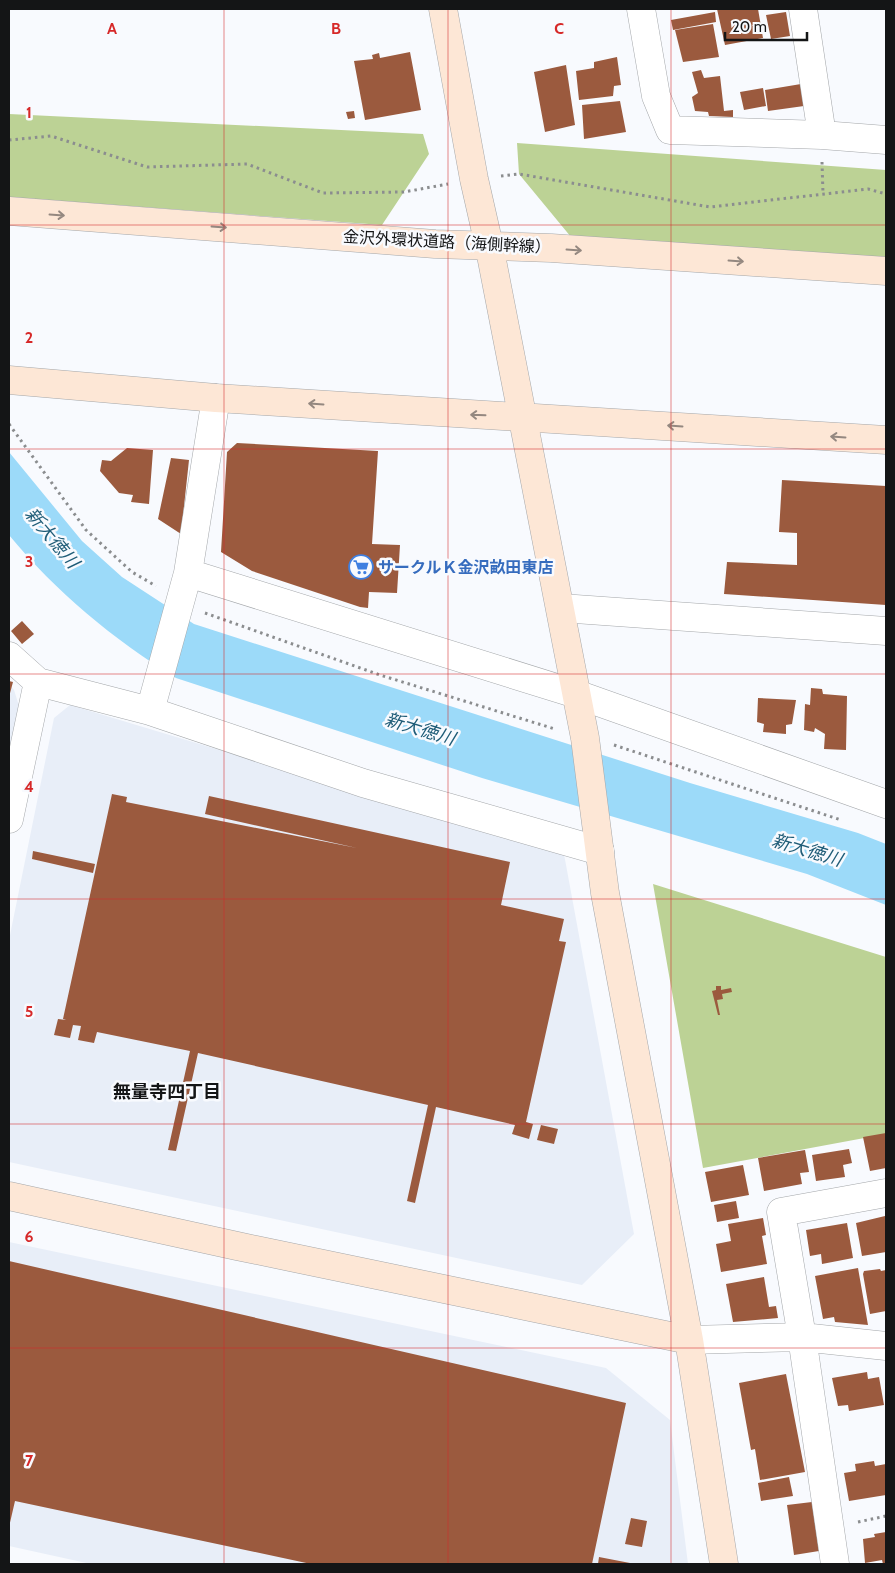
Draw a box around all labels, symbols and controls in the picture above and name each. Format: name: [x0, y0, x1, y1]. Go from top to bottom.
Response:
scale bar: [725, 10, 808, 42]
text: 20 m: [732, 18, 767, 36]
text: A: [107, 19, 117, 38]
text: B: [331, 19, 341, 38]
text: C: [554, 19, 564, 38]
text: 1: [26, 103, 32, 122]
one-way arrow: [49, 210, 65, 219]
one-way arrow: [211, 223, 227, 232]
street label: 金沢外環状道路（海側幹線）: [343, 227, 551, 257]
one-way arrow: [565, 245, 581, 254]
one-way arrow: [727, 256, 743, 265]
text: 2: [25, 328, 33, 347]
one-way arrow: [308, 400, 324, 409]
one-way arrow: [471, 410, 487, 420]
one-way arrow: [668, 421, 684, 430]
one-way arrow: [830, 432, 846, 441]
water label: 新大徳川: [20, 503, 85, 574]
text: 3: [25, 552, 33, 571]
supermarket icon: サークルＫ金沢畝田東店: [348, 554, 374, 580]
place label: サークルＫ金沢畝田東店: [378, 558, 554, 577]
water label: 新大徳川: [382, 708, 460, 751]
text: 4: [24, 777, 34, 796]
water label: 新大徳川: [769, 829, 847, 872]
text: 5: [25, 1002, 33, 1021]
district label: 無量寺四丁目: [113, 1081, 221, 1103]
text: 6: [25, 1227, 34, 1246]
text: 7: [25, 1451, 34, 1470]

